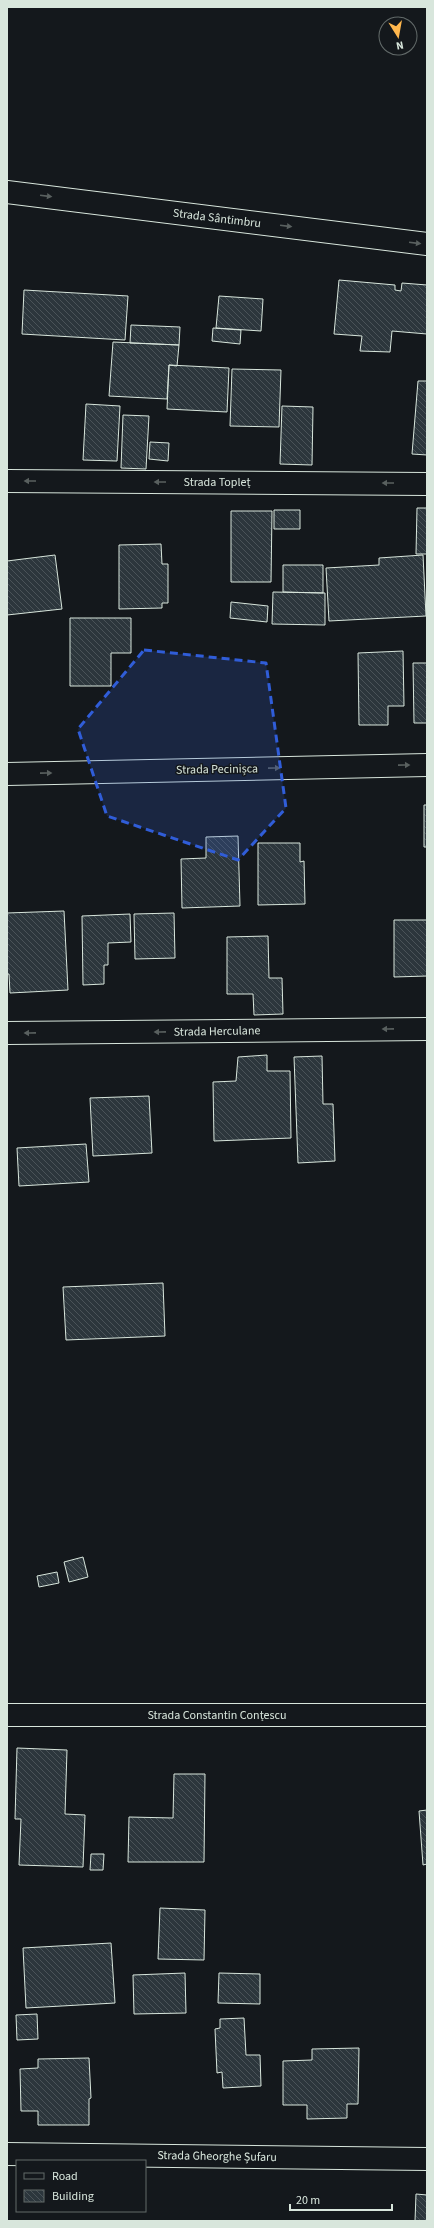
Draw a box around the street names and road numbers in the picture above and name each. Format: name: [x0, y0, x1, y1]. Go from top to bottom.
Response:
street label: Strada Sântimbru: [172, 205, 262, 232]
street label: Strada Topleț: [184, 474, 250, 491]
street label: Strada Pecinișca: [176, 760, 258, 779]
street label: Strada Herculane: [174, 1022, 261, 1041]
street label: Strada Constantin Conțescu: [147, 1707, 287, 1724]
street label: Strada Gheorghe Șufaru: [157, 2147, 277, 2166]

